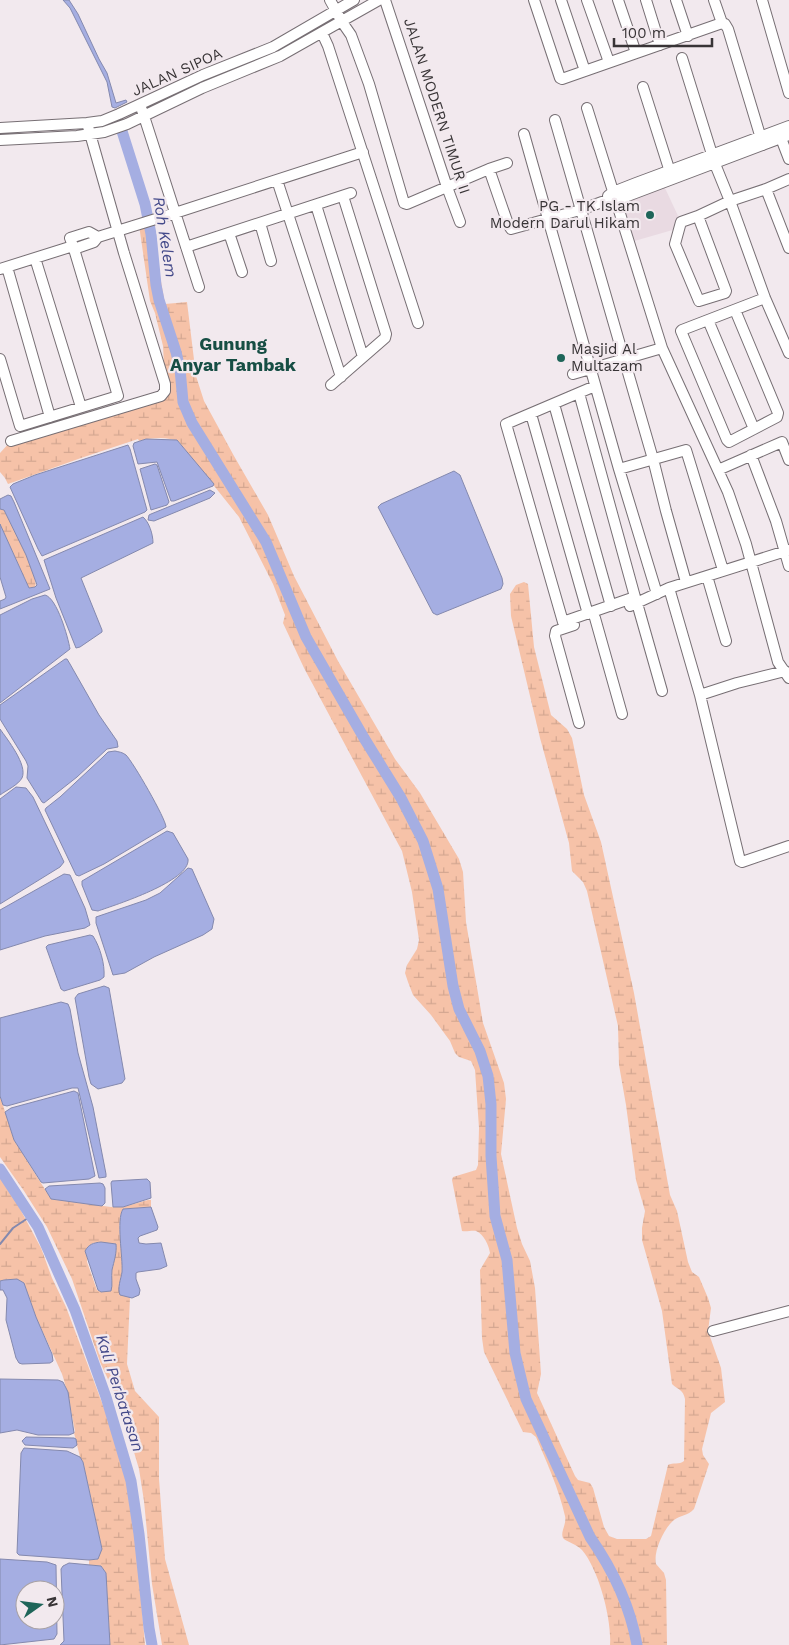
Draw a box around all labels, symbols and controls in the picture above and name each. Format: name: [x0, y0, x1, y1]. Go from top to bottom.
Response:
scale bar: [614, 15, 712, 47]
street label: JALAN MODERN TIMUR II: [400, 16, 474, 196]
text: 100 m: [622, 24, 666, 42]
street label: JALAN SIPOA: [129, 44, 225, 100]
water label: Roh Kelem: [149, 195, 181, 279]
place label: PG - TK Islam Modern Darul Hikam: [490, 197, 640, 232]
marker: PG - TK Islam Modern Darul Hikam: [644, 209, 656, 221]
district label: Gunung Anyar Tambak: [170, 333, 297, 375]
place label: Masjid Al Multazam: [571, 340, 643, 375]
marker: Masjid Al Multazam: [555, 352, 567, 364]
water label: Kali Perbatasan: [92, 1332, 148, 1454]
north arrow: [15, 1580, 65, 1630]
text: N: [44, 1595, 62, 1609]

